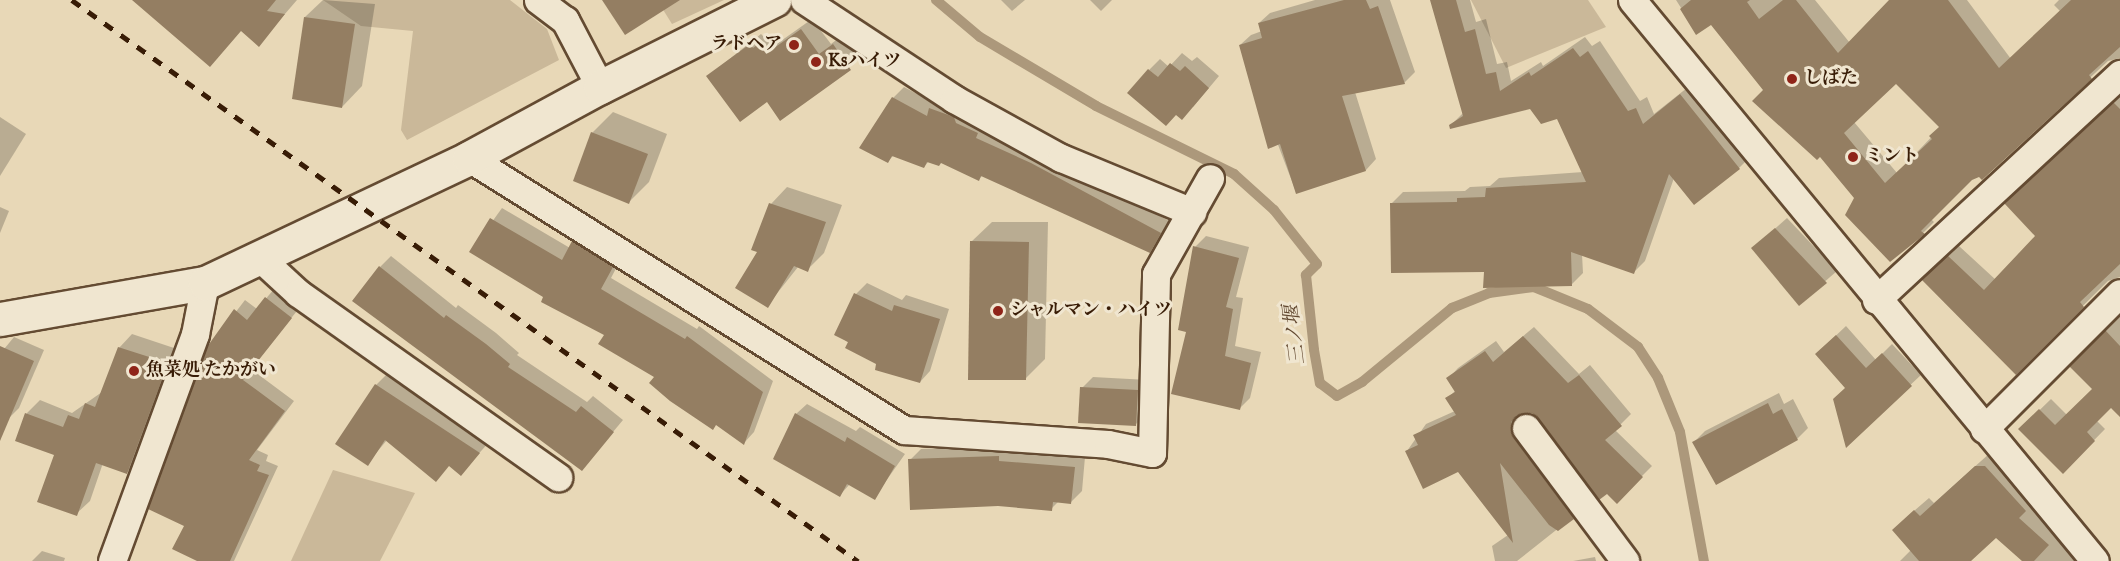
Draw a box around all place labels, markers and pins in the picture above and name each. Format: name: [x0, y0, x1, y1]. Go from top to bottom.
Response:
place label: ラドヘア: [710, 34, 782, 56]
marker: ラドヘア: [787, 38, 801, 52]
place label: Ksハイツ: [828, 51, 901, 73]
marker: Ksハイツ: [809, 55, 823, 69]
place label: しばた: [1804, 68, 1858, 90]
marker: しばた: [1785, 72, 1799, 86]
place label: ミント: [1865, 146, 1919, 168]
marker: ミント: [1846, 150, 1860, 164]
place label: シャルマン・ハイツ: [1010, 300, 1172, 322]
marker: シャルマン・ハイツ: [991, 304, 1005, 318]
place label: 魚菜処 たかがい: [146, 360, 276, 382]
marker: 魚菜処 たかがい: [127, 364, 141, 378]

